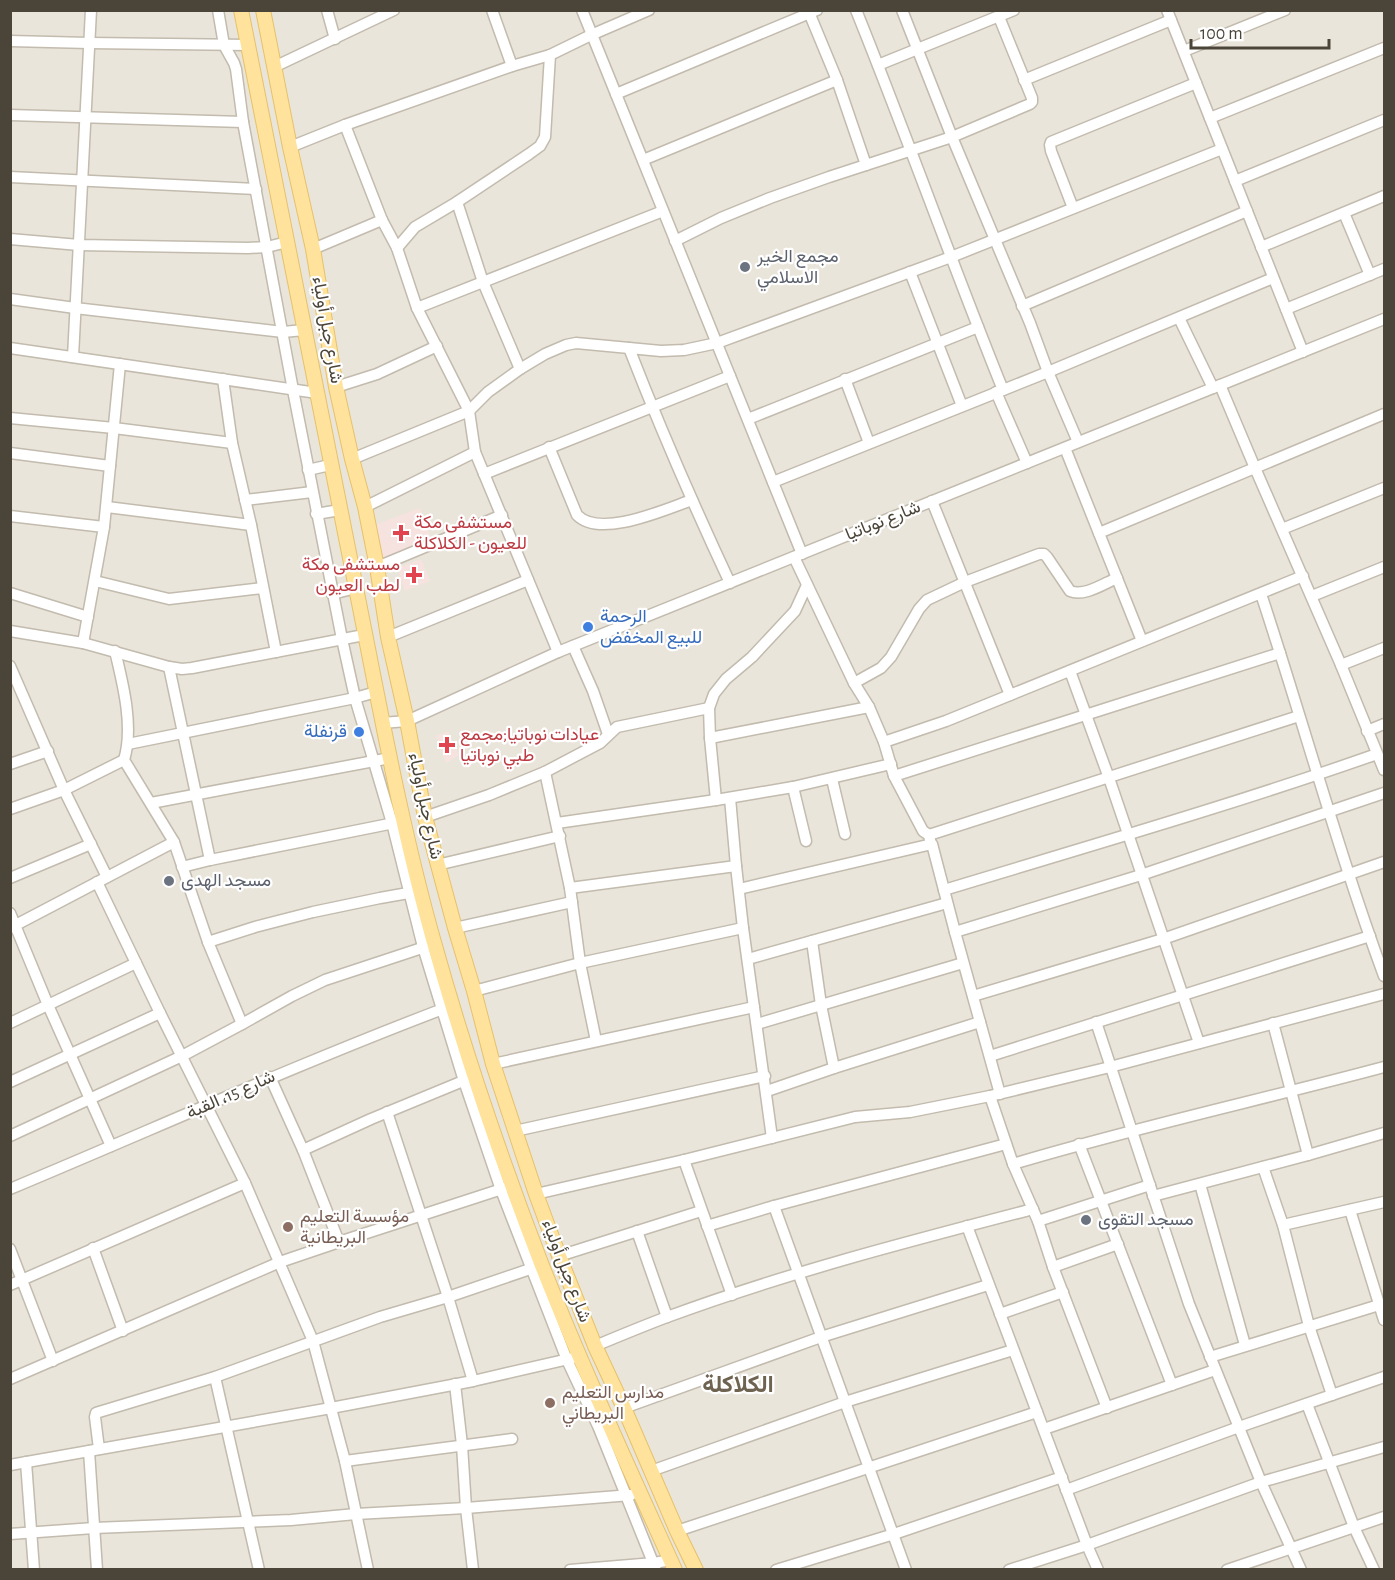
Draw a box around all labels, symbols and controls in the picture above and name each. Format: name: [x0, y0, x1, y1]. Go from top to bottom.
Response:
scale bar: [1191, 12, 1329, 50]
text: 100 m: [1200, 25, 1243, 43]
place label: مجمع الخير الاسلامي: [756, 248, 839, 292]
marker: مجمع الخير الاسلامي: [738, 260, 752, 274]
street label: شارع جبل أولياء: [307, 275, 347, 385]
street label: شارع نوباتيا: [843, 498, 924, 546]
place label: مستشفى مكة للعيون - الكلاكلة: [414, 514, 527, 554]
marker: مستشفى مكة للعيون - الكلاكلة: [392, 524, 410, 542]
place label: مستشفى مكة لطب العيون: [302, 556, 400, 596]
marker: مستشفى مكة لطب العيون: [405, 566, 423, 584]
place label: الرحمة للبيع المخفض: [600, 608, 702, 649]
marker: الرحمة للبيع المخفض: [581, 620, 595, 634]
place label: قرنفلة: [304, 723, 347, 742]
marker: قرنفلة: [352, 725, 366, 739]
place label: عيادات نوباتيا;مجمع طبي نوباتيا: [460, 726, 599, 770]
marker: عيادات نوباتيا;مجمع طبي نوباتيا: [438, 736, 456, 754]
street label: شارع جبل أولياء: [403, 751, 447, 861]
place label: مسجد الهدى: [181, 872, 271, 891]
marker: مسجد الهدى: [162, 874, 176, 888]
street label: شارع 15، القبة: [184, 1068, 279, 1124]
place label: مؤسسة التعليم البريطانية: [300, 1208, 409, 1248]
place label: مسجد التقوى: [1098, 1211, 1194, 1230]
marker: مسجد التقوى: [1079, 1213, 1093, 1227]
street label: شارع جبل أولياء: [536, 1216, 596, 1326]
marker: مؤسسة التعليم البريطانية: [281, 1220, 295, 1234]
district label: الكلاكلة: [702, 1373, 774, 1397]
place label: مدارس التعليم البريطاني: [562, 1384, 664, 1428]
marker: مدارس التعليم البريطاني: [543, 1396, 557, 1410]

